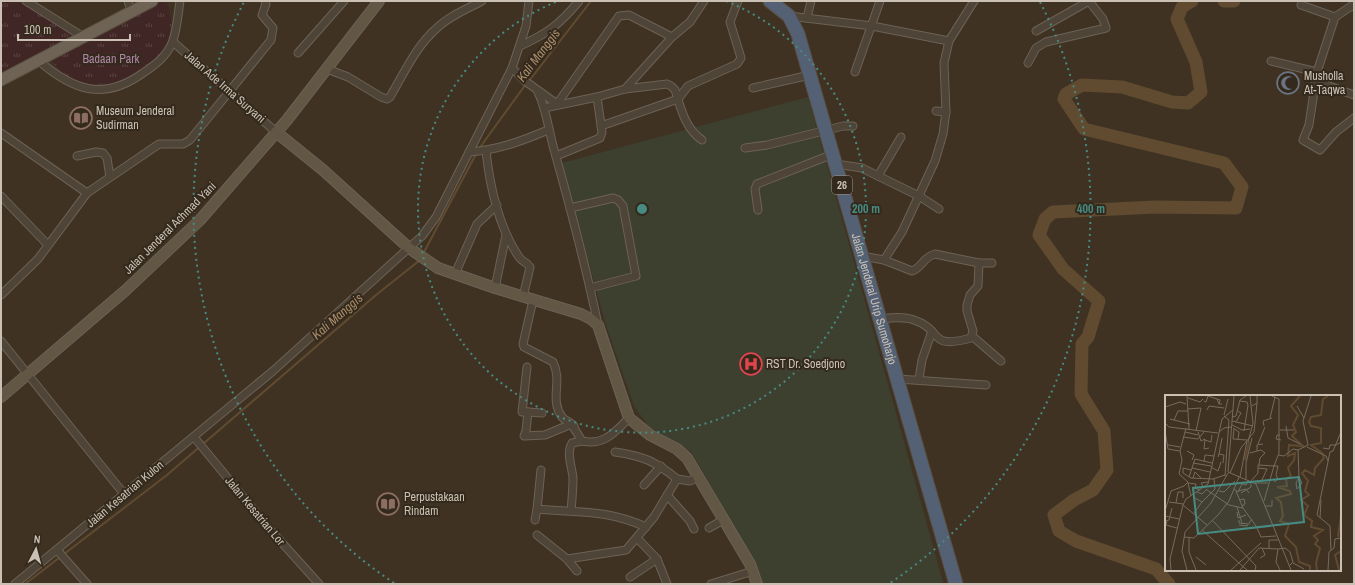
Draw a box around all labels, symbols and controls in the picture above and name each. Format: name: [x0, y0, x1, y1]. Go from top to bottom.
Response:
scale bar: [18, 16, 130, 42]
text: 100 m: [24, 22, 51, 38]
water label: Kali Manggis: [513, 25, 564, 85]
street label: Jalan Ade Irma Suryani: [181, 47, 269, 127]
park label: Badaan Park: [83, 51, 140, 67]
place label: Musholla At-Taqwa: [1303, 68, 1346, 98]
mosque icon: Musholla At-Taqwa: [1275, 70, 1301, 96]
place label: Museum Jenderal Sudirman: [96, 103, 174, 133]
library icon: Museum Jenderal Sudirman: [68, 105, 94, 131]
road number: 26: [832, 176, 852, 194]
street label: Jalan Jenderal Achmad Yani: [120, 178, 220, 278]
text: 200 m: [852, 201, 880, 217]
text: 400 m: [1077, 201, 1105, 217]
centre of rings: [635, 202, 649, 216]
street label: Jalan Jenderal Urip Sumoharjo: [848, 231, 901, 366]
water label: Kali Manggis: [308, 290, 366, 343]
hospital icon: RST Dr. Soedjono: [738, 351, 764, 377]
place label: RST Dr. Soedjono: [766, 356, 845, 372]
inset map: [1165, 395, 1341, 571]
street label: Jalan Kesatrian Kulon: [83, 457, 167, 531]
street label: Jalan Kesatrian Lor: [221, 473, 289, 549]
place label: Perpustakaan Rindam: [404, 489, 465, 519]
library icon: Perpustakaan Rindam: [375, 491, 401, 517]
north arrow: [16, 529, 56, 569]
text: N: [33, 532, 41, 546]

